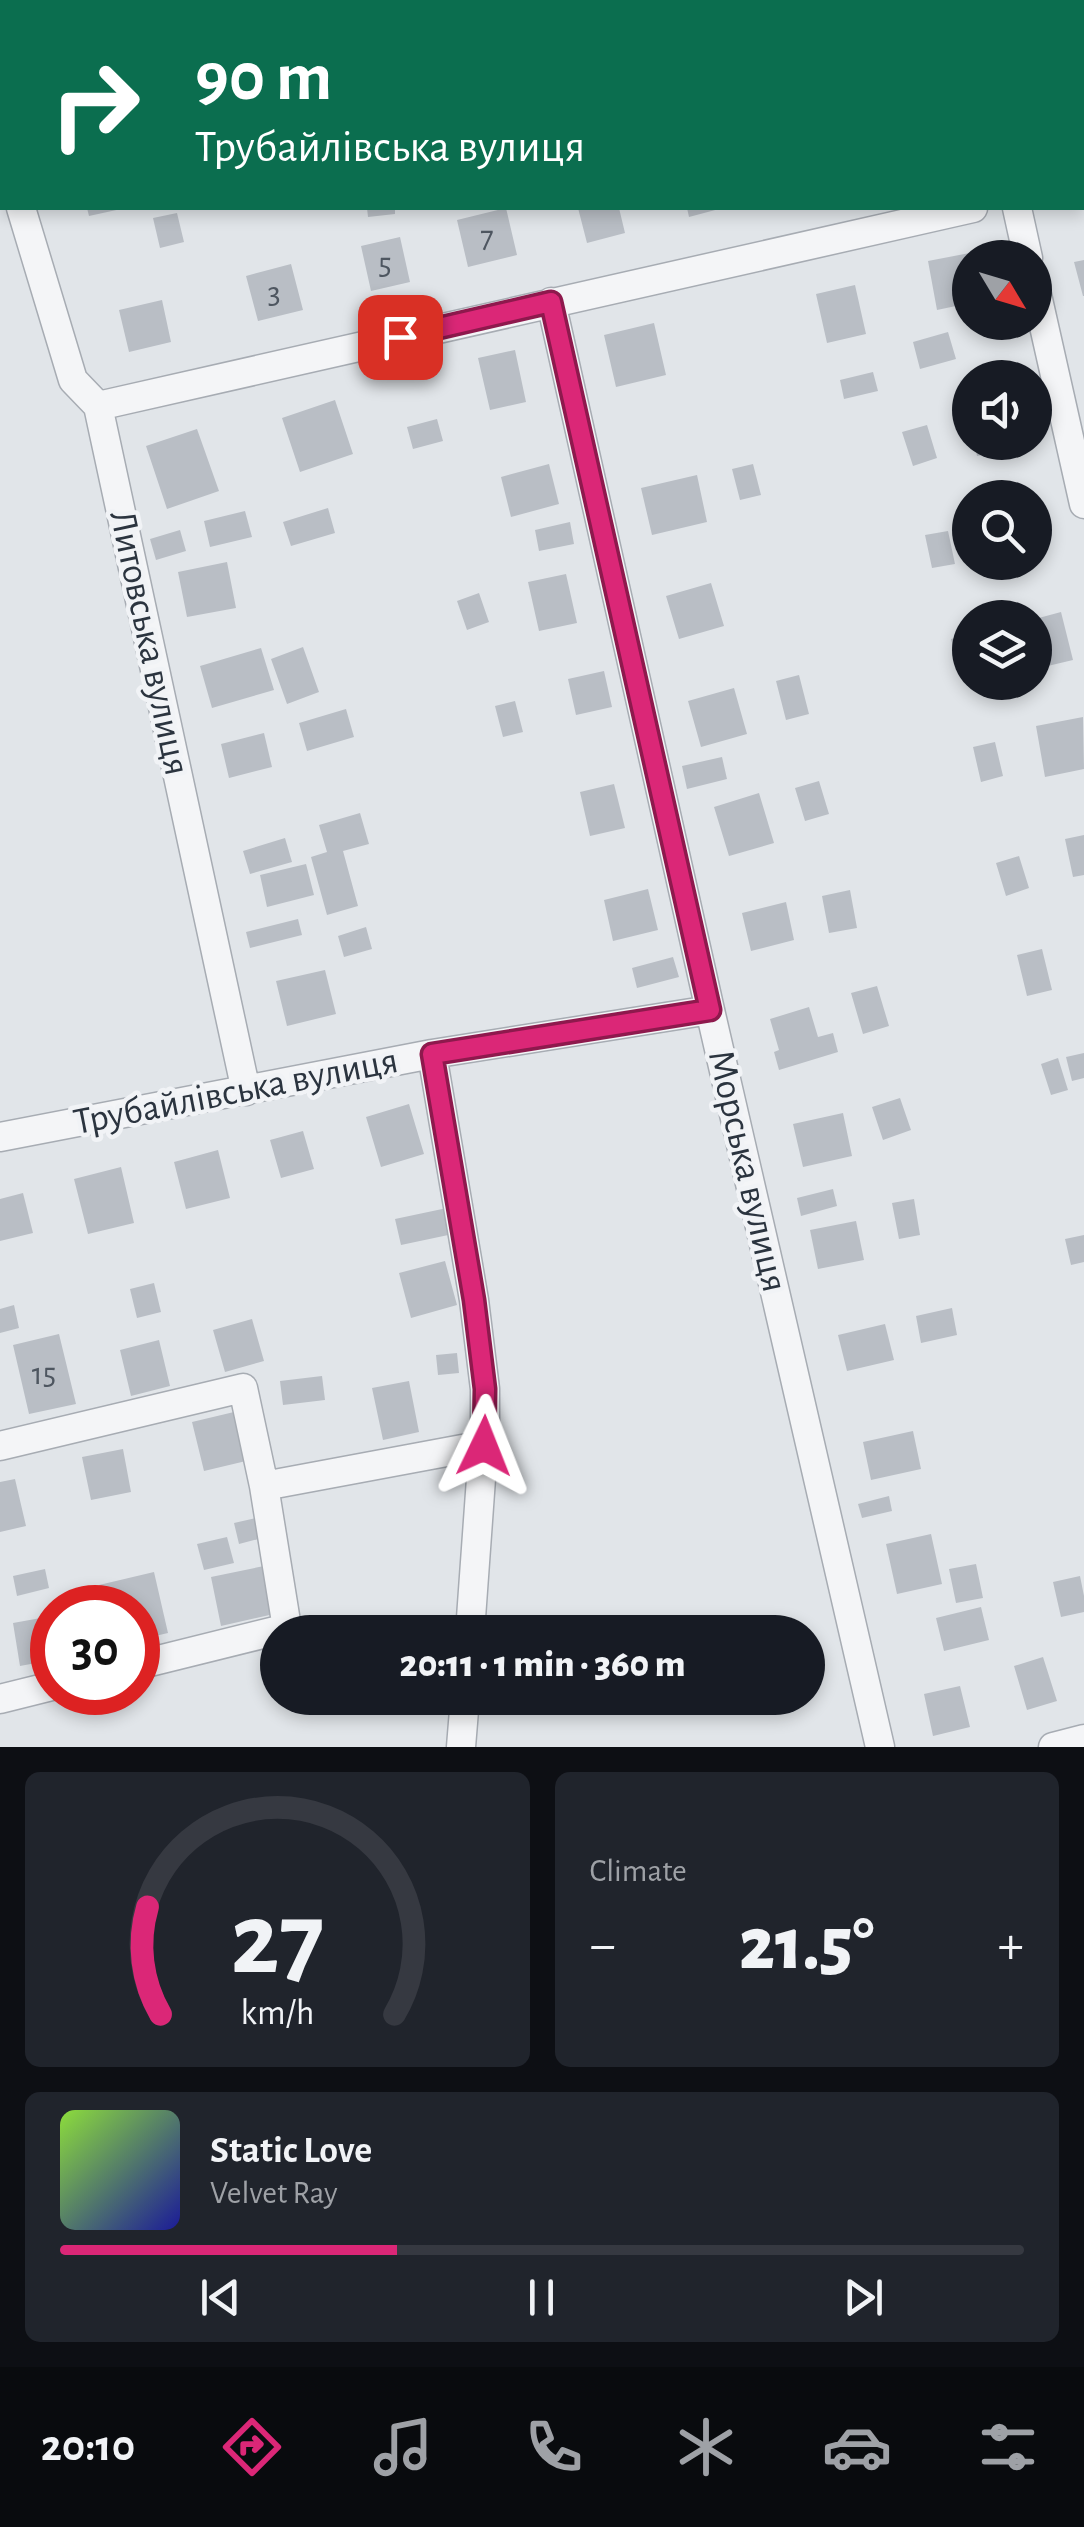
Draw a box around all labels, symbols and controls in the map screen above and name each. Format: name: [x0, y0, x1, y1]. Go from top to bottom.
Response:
icon: right: [30, 40, 160, 170]
text: 90 m: [195, 43, 332, 113]
text: Трубайлівська вулиця: [195, 125, 585, 170]
house number: 7: [480, 221, 494, 253]
north arrow: [952, 240, 1052, 340]
map controls: [952, 240, 1052, 700]
house number: 5: [378, 248, 392, 280]
house number: 3: [267, 277, 281, 309]
pin: [358, 295, 443, 380]
icon: arrive: [373, 310, 428, 365]
button: sound: [952, 360, 1052, 460]
button: search: [952, 480, 1052, 580]
street label: Литовська вулиця: [102, 507, 196, 779]
button: layers: [952, 600, 1052, 700]
street label: Трубайлівська вулиця: [71, 1042, 401, 1142]
street label: Морська вулиця: [701, 1046, 793, 1296]
house number: 15: [32, 1358, 56, 1390]
position arrow: [432, 1394, 536, 1498]
speed limit sign: 30: [30, 1585, 160, 1715]
text: 20:11 · 1 min · 360 m: [399, 1646, 686, 1684]
text: Climate: [590, 1855, 687, 1887]
text: 27: [230, 1889, 324, 1993]
text: 21.5°: [739, 1908, 874, 1983]
text: −: [590, 1918, 616, 1973]
text: +: [998, 1918, 1024, 1973]
text: km/h: [240, 1995, 314, 2031]
text: Static Love: [210, 2132, 372, 2170]
text: Velvet Ray: [210, 2177, 338, 2209]
icon: previous: [193, 2270, 248, 2325]
icon: pause: [514, 2270, 569, 2325]
icon: next: [836, 2270, 891, 2325]
icon: directions: [217, 2412, 287, 2482]
icon: music: [368, 2412, 438, 2482]
icon: phone: [519, 2412, 589, 2482]
icon: climate: [671, 2412, 741, 2482]
icon: car: [822, 2412, 892, 2482]
icon: filters: [973, 2412, 1043, 2482]
text: 20:10: [41, 2424, 135, 2469]

